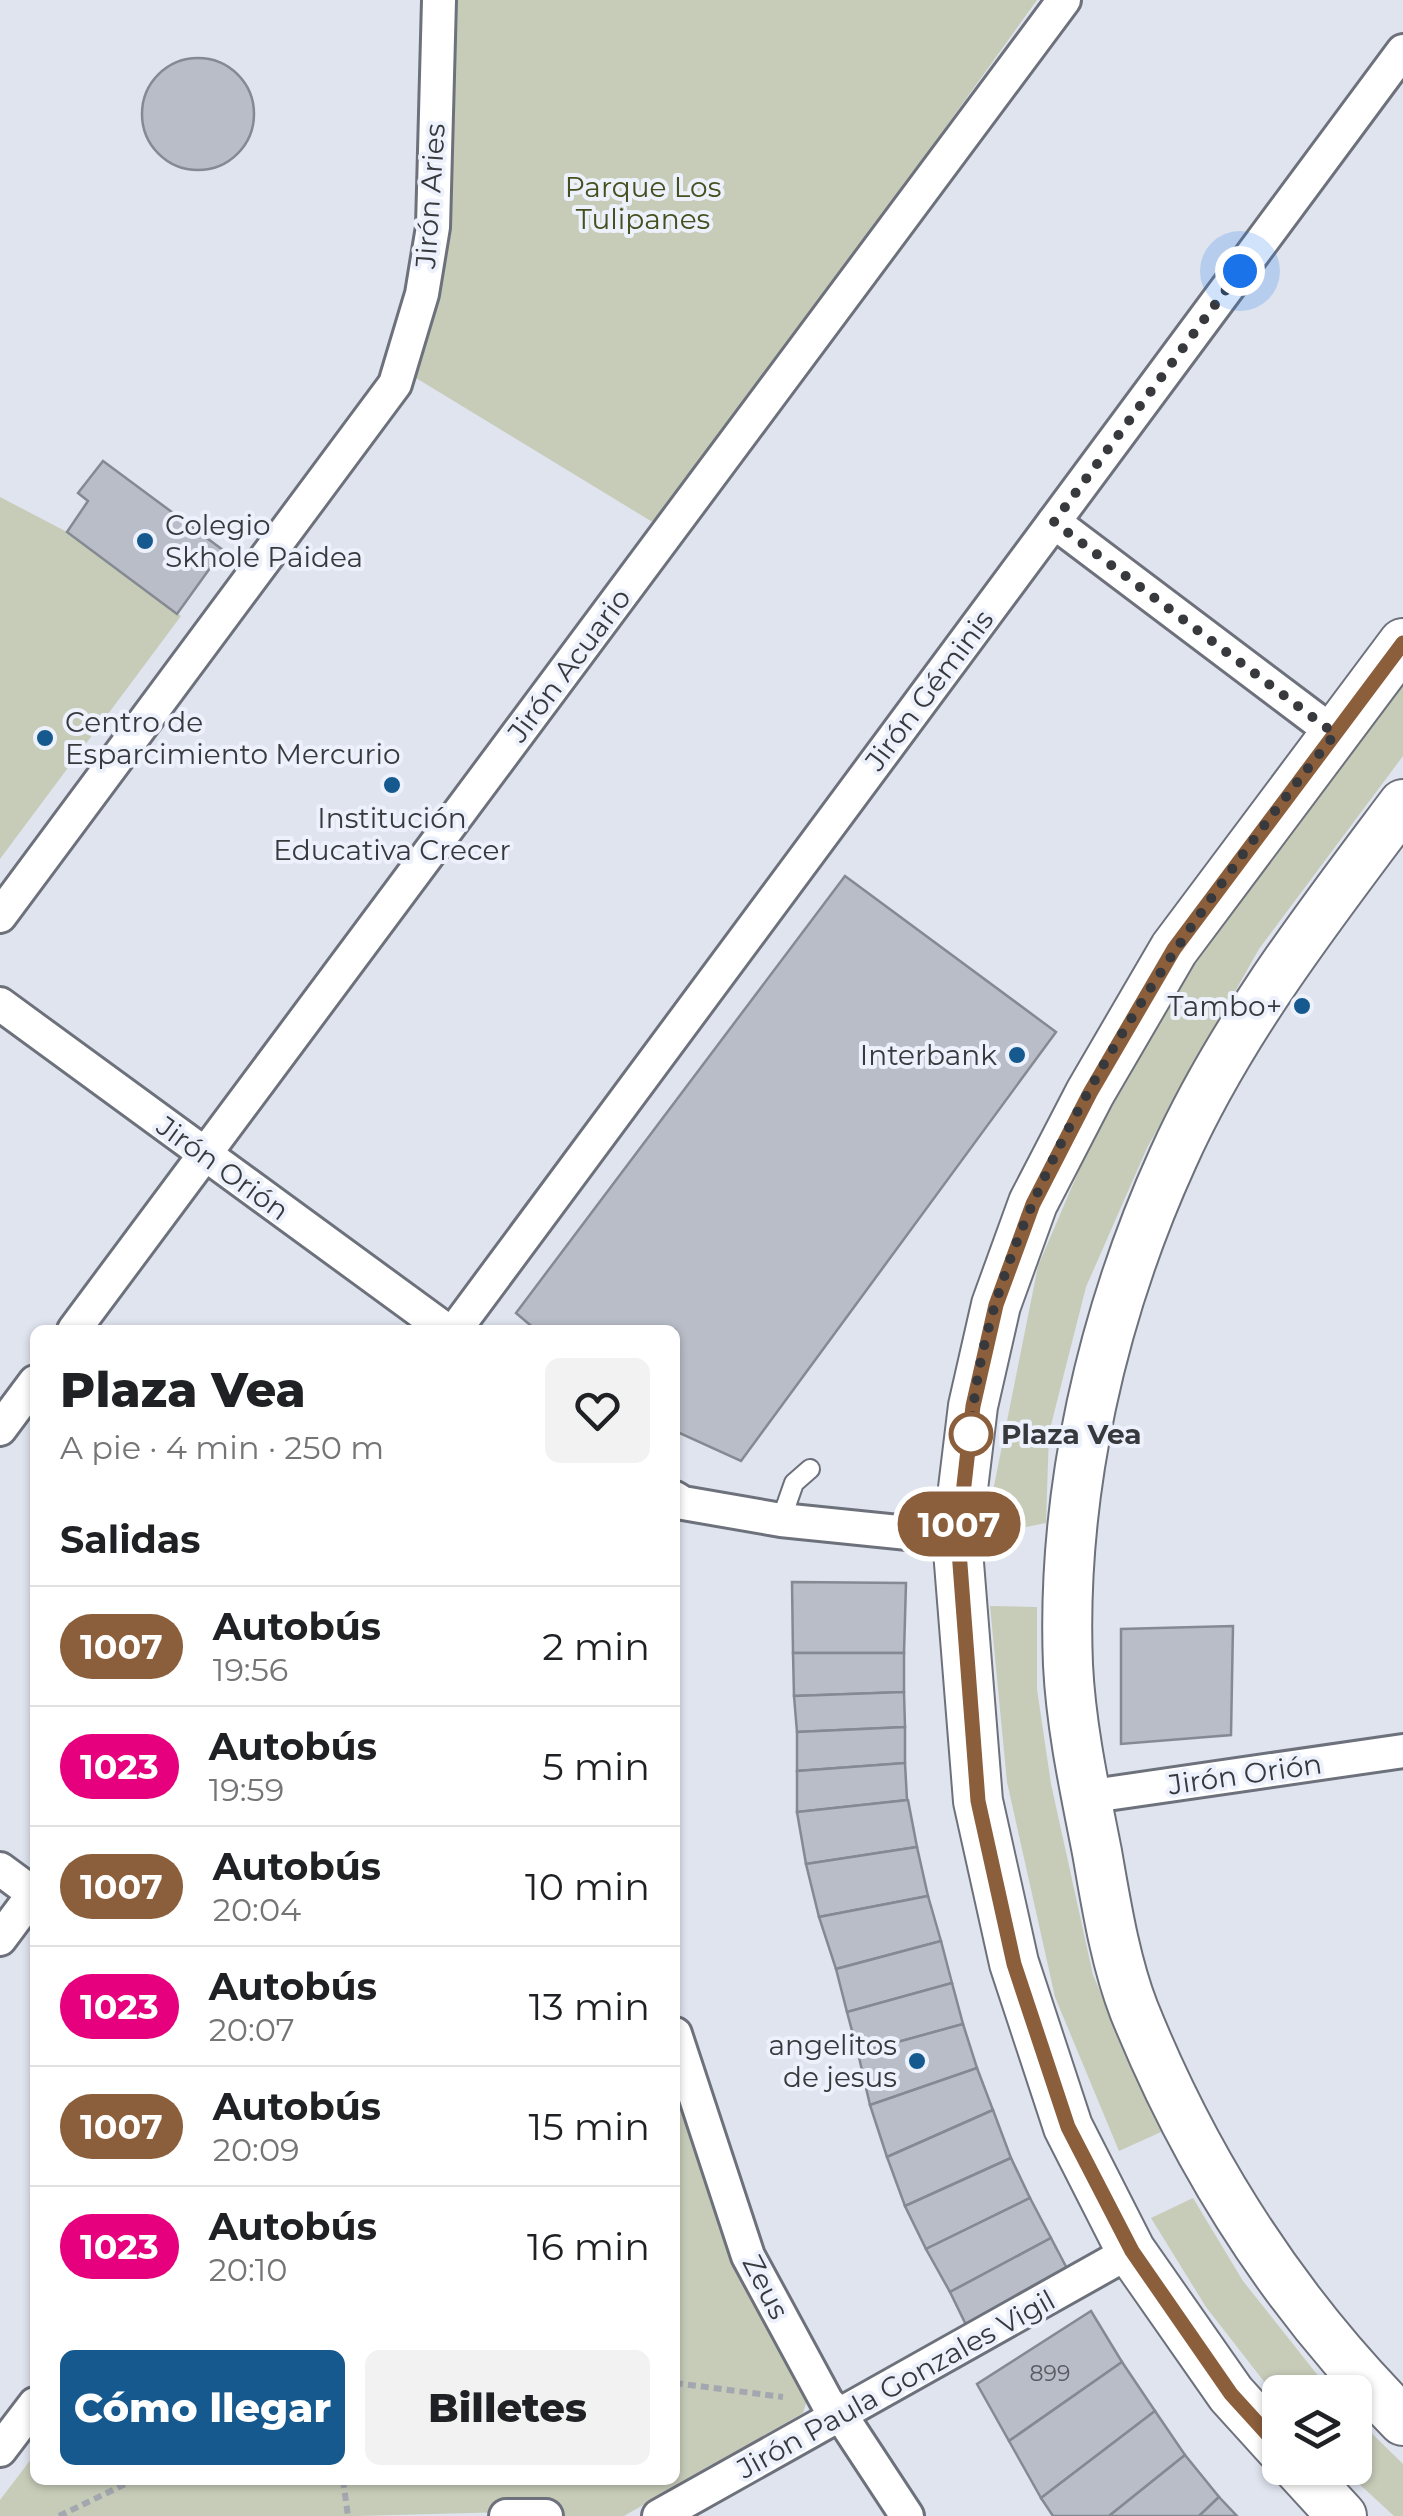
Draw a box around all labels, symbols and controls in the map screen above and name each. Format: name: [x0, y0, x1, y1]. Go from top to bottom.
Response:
street label: Jirón Aries: [408, 122, 452, 271]
park label: Parque Los Tulipanes: [565, 170, 721, 236]
your location: [1215, 246, 1265, 296]
place label: Colegio Skhole Paidea: [165, 508, 363, 574]
marker: Colegio Skhole Paidea: [134, 530, 156, 552]
street label: Jirón Acuario: [500, 582, 638, 749]
street label: Jirón Géminis: [857, 603, 1000, 778]
place label: Centro de Esparcimiento Mercurio: [65, 705, 401, 771]
marker: Centro de Esparcimiento Mercurio: [34, 727, 56, 749]
marker: Institución Educativa Crecer: [381, 774, 403, 796]
place label: Institución Educativa Crecer: [273, 801, 511, 867]
place label: Tambo+: [1168, 989, 1282, 1023]
marker: Tambo+: [1291, 995, 1313, 1017]
place label: Interbank: [860, 1038, 997, 1072]
marker: Interbank: [1006, 1044, 1028, 1066]
street label: Jirón Orión: [150, 1108, 296, 1227]
button: heart: [545, 1358, 650, 1463]
text: Plaza Vea: [60, 1361, 306, 1419]
marker: Plaza Vea: [950, 1413, 992, 1455]
place label: Plaza Vea: [1001, 1417, 1141, 1451]
text: A pie · 4 min · 250 m: [60, 1428, 384, 1467]
line badge: 1007: [889, 1492, 1029, 1556]
text: 1007: [918, 1503, 1000, 1546]
text: Salidas: [60, 1516, 201, 1563]
text: Autobús: [213, 1603, 381, 1650]
text: 2 min: [542, 1623, 650, 1670]
text: 1007: [80, 1625, 163, 1668]
text: 19:56: [213, 1650, 288, 1689]
text: Autobús: [209, 1723, 377, 1770]
text: 5 min: [542, 1743, 650, 1790]
text: 1023: [80, 1745, 159, 1788]
street label: Jirón Orión: [1165, 1746, 1324, 1802]
text: 19:59: [209, 1770, 284, 1809]
text: Autobús: [213, 1843, 381, 1890]
text: 10 min: [525, 1863, 650, 1910]
text: 1007: [80, 1865, 163, 1908]
text: 20:04: [213, 1890, 301, 1929]
text: Autobús: [209, 1963, 377, 2010]
text: 13 min: [529, 1983, 650, 2030]
text: 1023: [80, 1985, 159, 2028]
text: 20:07: [209, 2010, 295, 2049]
place label: angelitos de jesus: [769, 2028, 897, 2094]
marker: angelitos de jesus: [906, 2050, 928, 2072]
text: Autobús: [213, 2083, 381, 2130]
text: 15 min: [529, 2103, 650, 2150]
text: 1007: [80, 2105, 163, 2148]
text: 20:09: [213, 2130, 300, 2169]
text: Autobús: [209, 2203, 377, 2250]
text: 16 min: [527, 2223, 650, 2270]
text: 1023: [80, 2225, 159, 2268]
street label: Zeus: [736, 2249, 796, 2325]
text: 20:10: [209, 2250, 288, 2289]
street label: Jirón Paula Gonzales Vigil: [730, 2282, 1061, 2486]
button: Cómo llegar: [60, 2350, 345, 2465]
button: Billetes: [365, 2350, 650, 2465]
house number: 899: [1030, 2360, 1070, 2387]
map controls: [1262, 2375, 1372, 2485]
button: layers: [1262, 2375, 1372, 2485]

